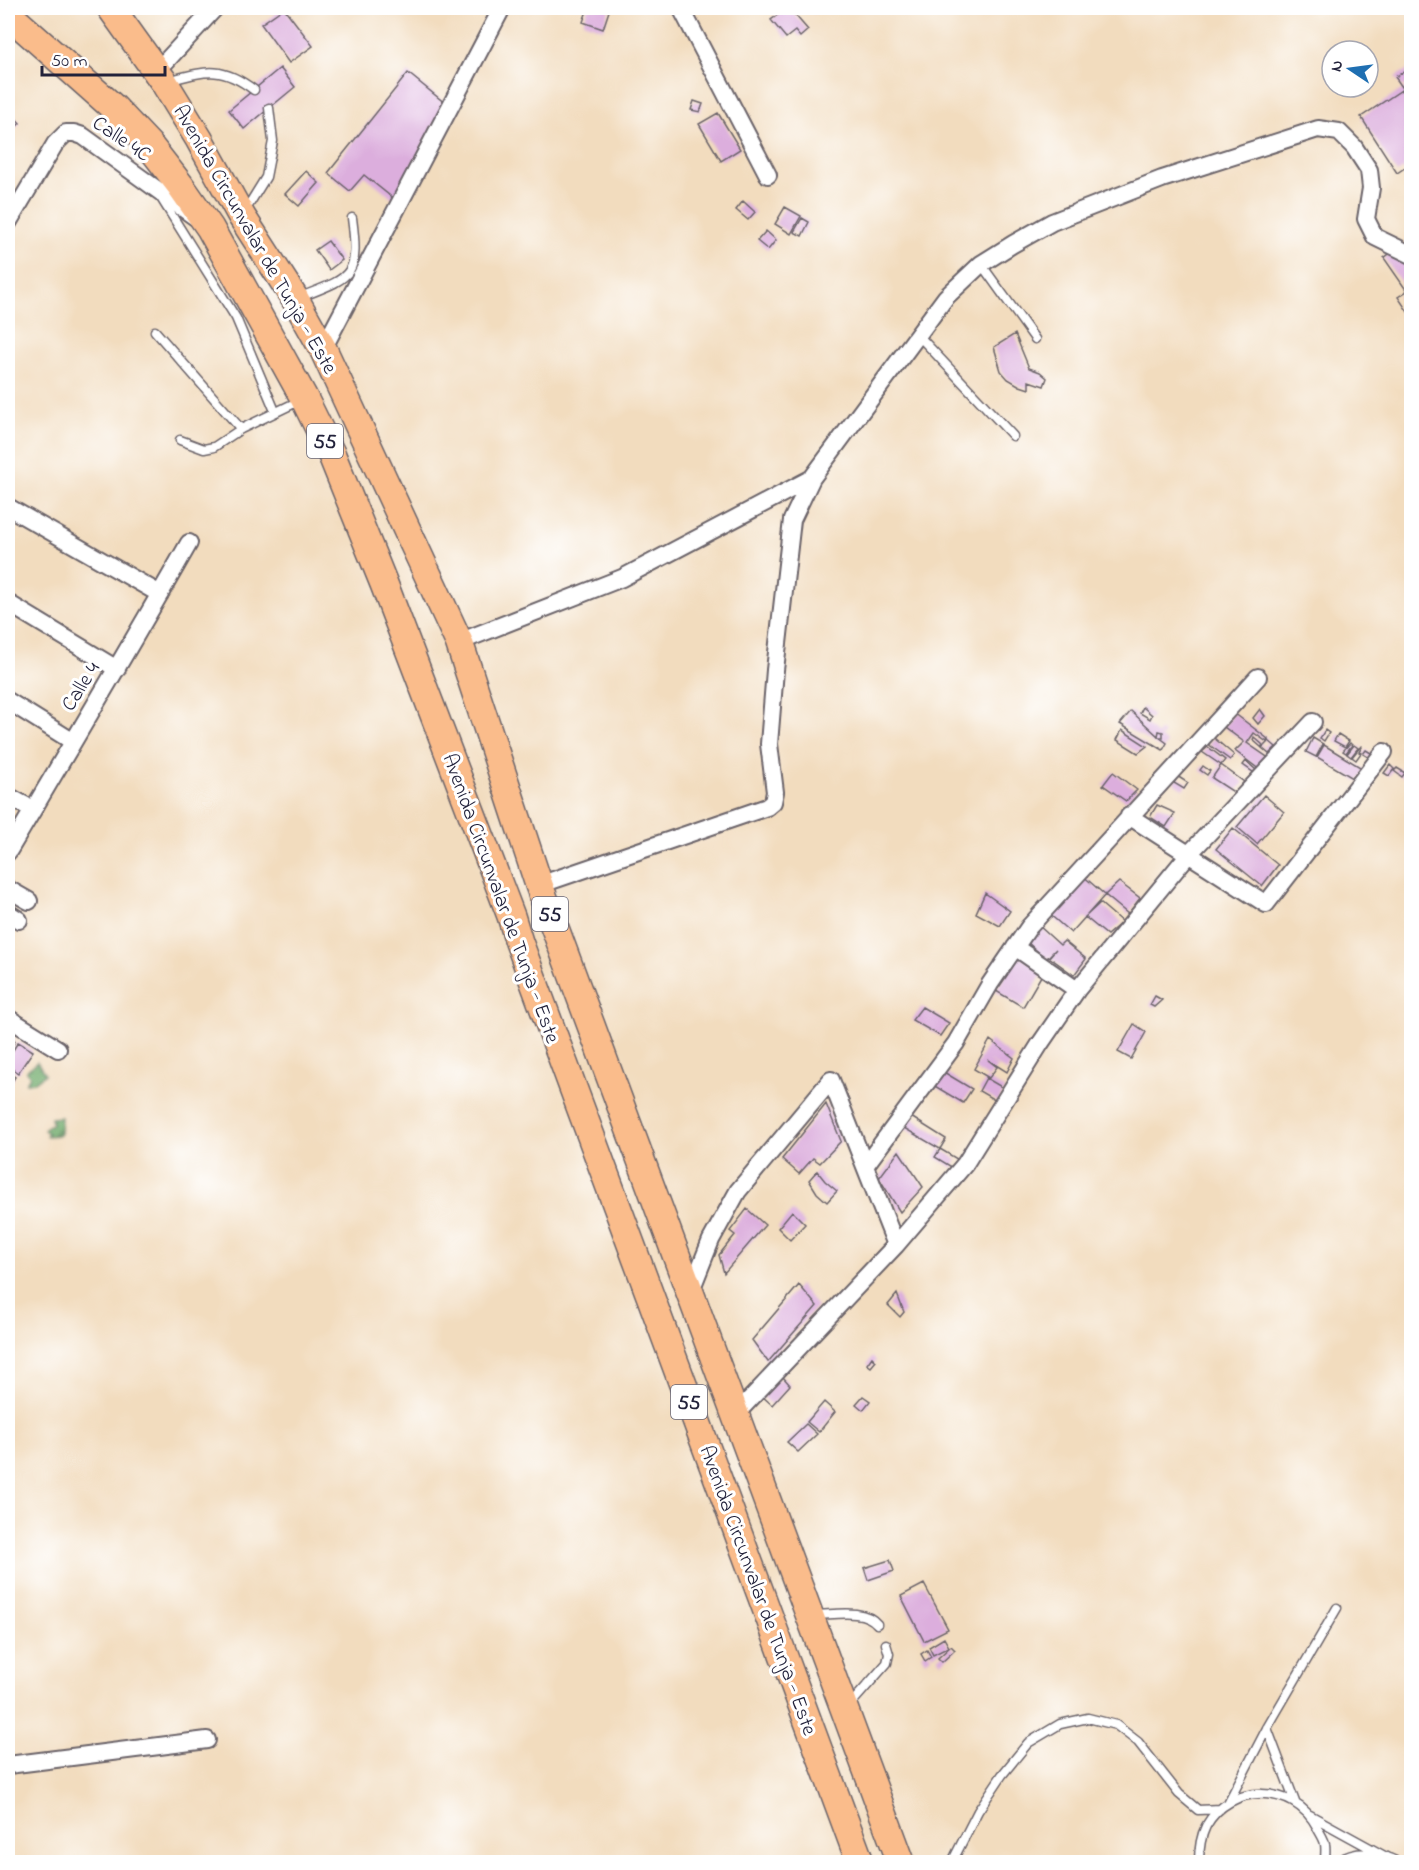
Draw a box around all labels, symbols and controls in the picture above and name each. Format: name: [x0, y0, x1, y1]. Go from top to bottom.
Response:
scale bar: [42, 39, 165, 77]
north arrow: [1320, 39, 1380, 99]
text: 50 m: [51, 49, 88, 75]
text: N: [1324, 58, 1350, 74]
street label: Avenida Circunvalar de Tunja - Este: [165, 100, 344, 381]
street label: Calle 4C: [86, 109, 156, 170]
road number: 55: [307, 424, 343, 458]
street label: Calle 4: [55, 656, 109, 718]
street label: Avenida Circunvalar de Tunja - Este: [434, 750, 567, 1048]
road number: 55: [532, 897, 568, 931]
road number: 55: [671, 1385, 707, 1419]
street label: Avenida Circunvalar de Tunja - Este: [691, 1442, 824, 1740]

